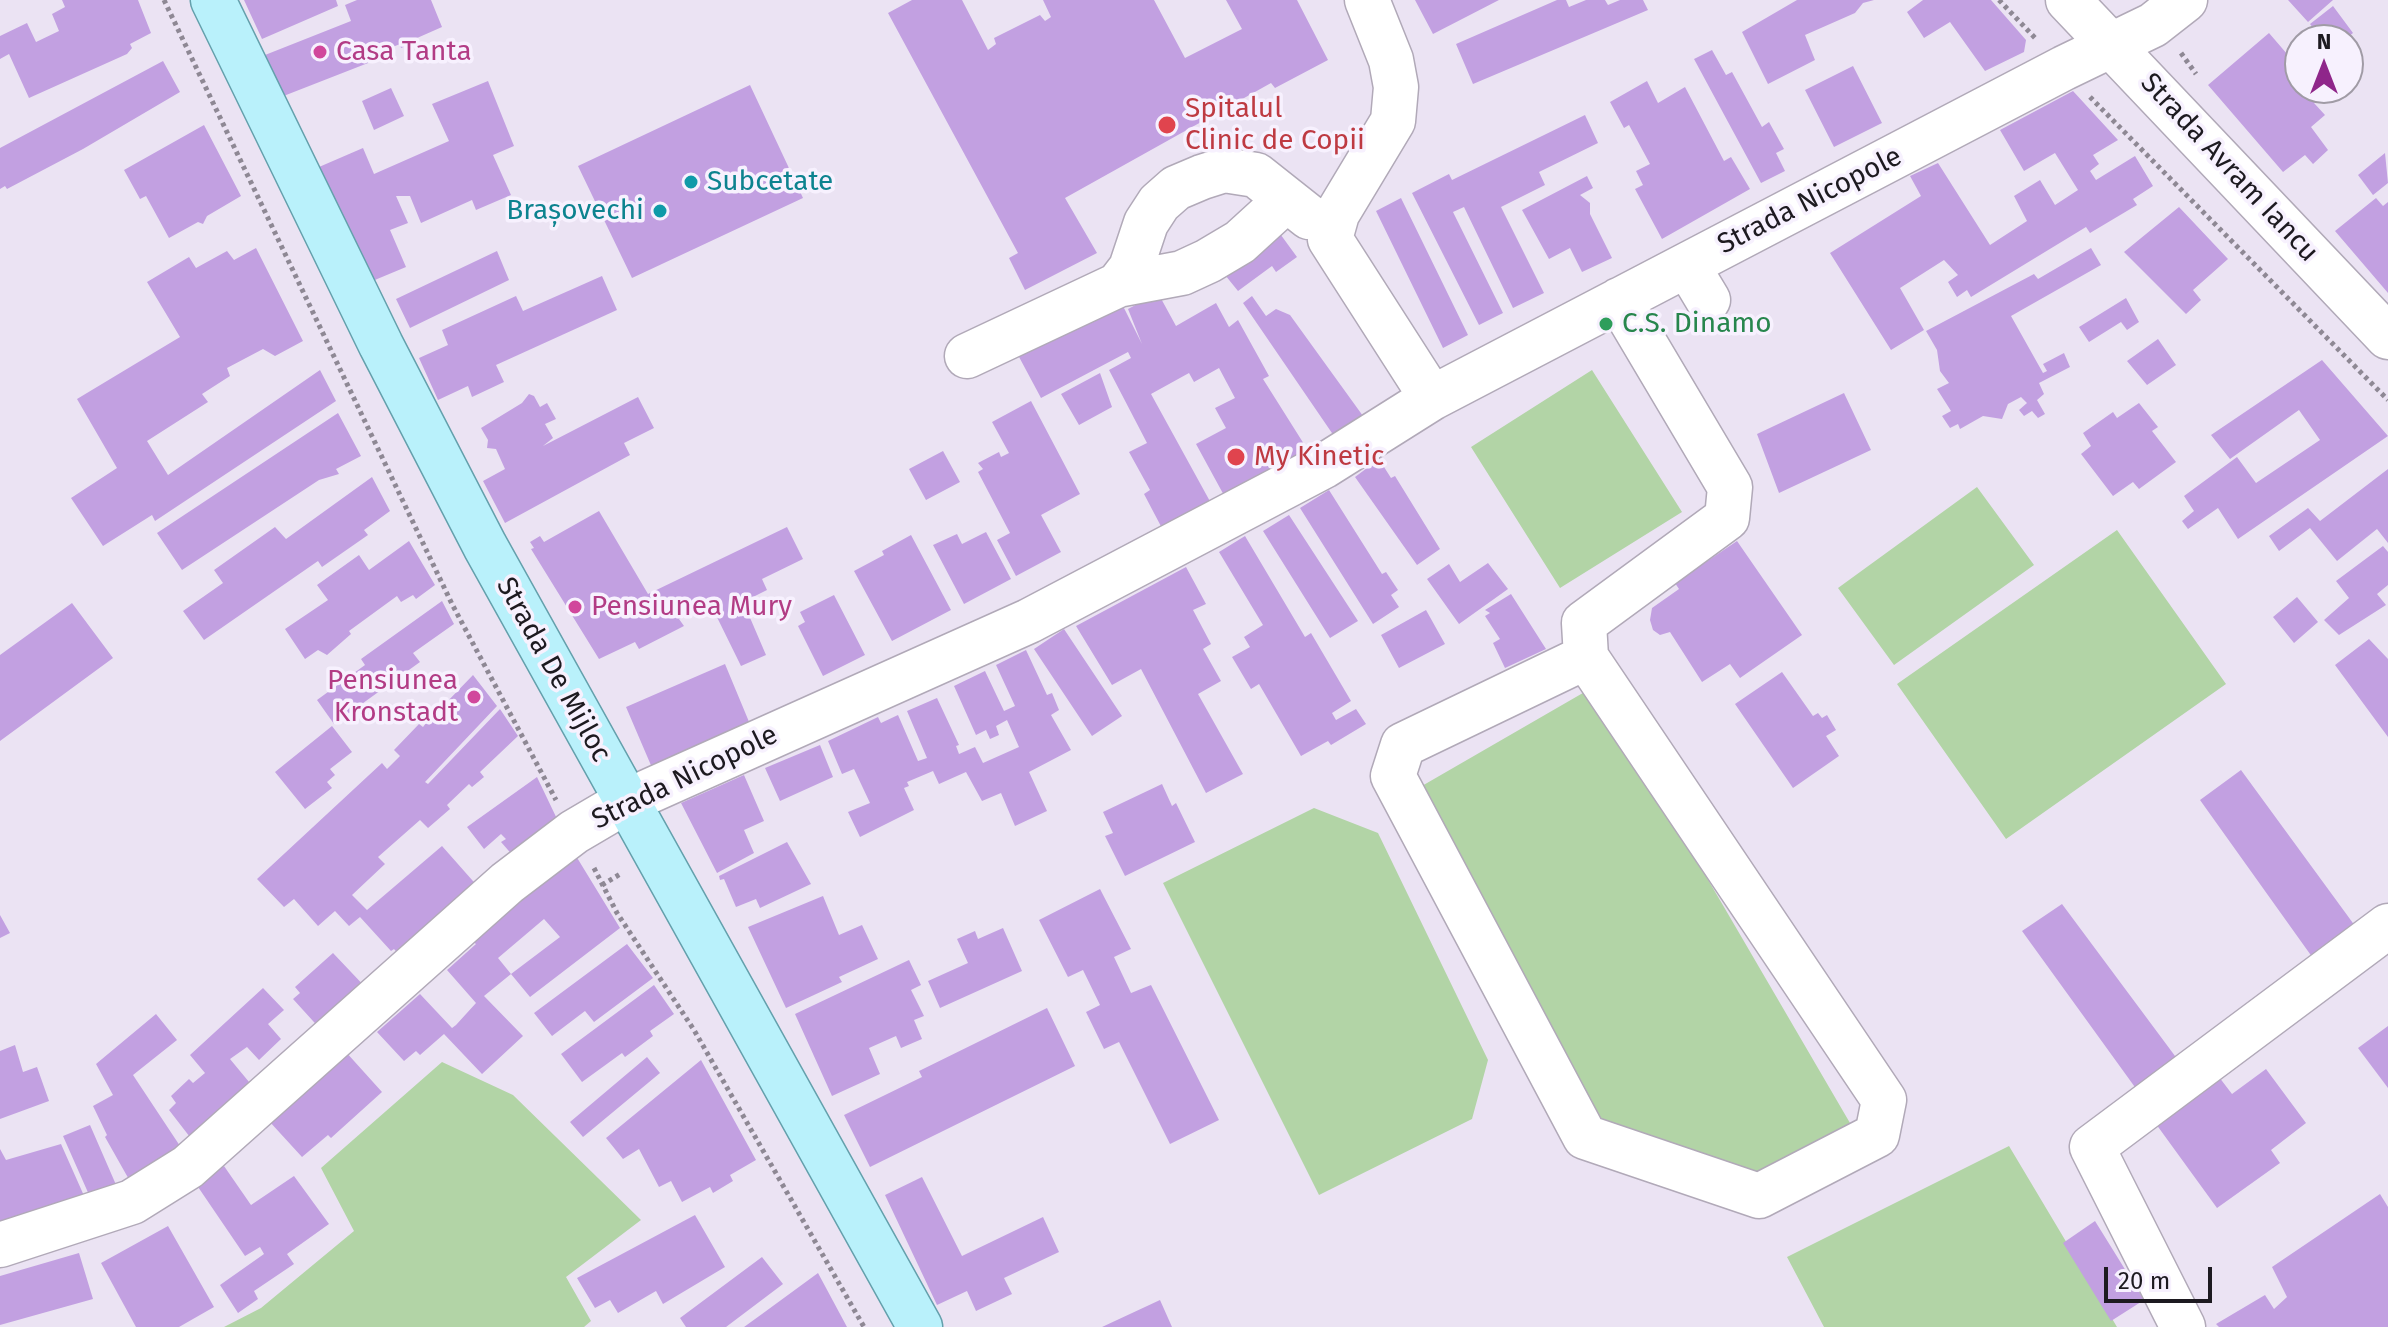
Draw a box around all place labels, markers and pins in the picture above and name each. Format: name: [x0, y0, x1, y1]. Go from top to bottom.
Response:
place label: Casa Tanta: [336, 35, 472, 69]
marker: Casa Tanta: [311, 43, 329, 61]
place label: Spitalul Clinic de Copii: [1185, 92, 1365, 158]
marker: Spitalul Clinic de Copii: [1156, 114, 1178, 136]
place label: Subcetate: [707, 165, 833, 199]
marker: Subcetate: [682, 173, 700, 191]
place label: Brașovechi: [506, 194, 644, 228]
marker: Brașovechi: [651, 202, 669, 220]
place label: C.S. Dinamo: [1622, 307, 1772, 341]
marker: C.S. Dinamo: [1597, 315, 1615, 333]
place label: My Kinetic: [1254, 440, 1384, 474]
marker: My Kinetic: [1225, 446, 1247, 468]
place label: Pensiunea Mury: [591, 590, 792, 624]
marker: Pensiunea Mury: [566, 598, 584, 616]
place label: Pensiunea Kronstadt: [327, 664, 458, 730]
marker: Pensiunea Kronstadt: [465, 688, 483, 706]

